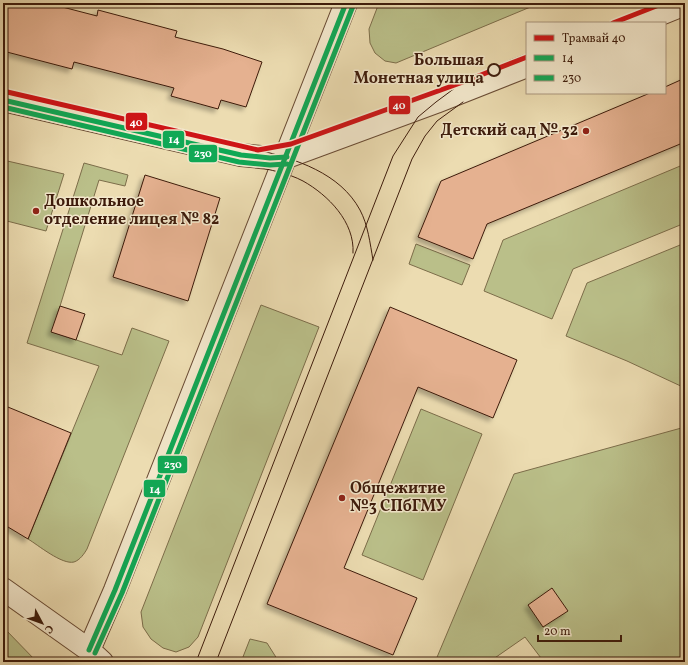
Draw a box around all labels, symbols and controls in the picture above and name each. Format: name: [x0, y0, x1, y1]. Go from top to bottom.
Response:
legend: [526, 22, 666, 94]
text: Трамвай 40: [562, 31, 626, 47]
place label: Большая Монетная улица: [354, 50, 484, 90]
text: 14: [562, 51, 574, 67]
marker: Большая Монетная улица: [487, 63, 501, 77]
text: 230: [562, 71, 581, 87]
line badge: 40: [388, 95, 411, 115]
text: 40: [392, 99, 406, 114]
line badge: 40: [125, 112, 148, 131]
text: 40: [129, 116, 143, 131]
place label: Детский сад № 32: [441, 120, 578, 142]
marker: Детский сад № 32: [581, 126, 591, 136]
line badge: 14: [162, 130, 185, 149]
text: 14: [168, 133, 180, 148]
line badge: 230: [188, 144, 218, 163]
text: 230: [194, 147, 212, 162]
place label: Дошкольное отделение лицея № 82: [44, 191, 219, 231]
marker: Дошкольное отделение лицея № 82: [31, 206, 41, 216]
line badge: 230: [157, 455, 188, 474]
text: 230: [164, 458, 182, 473]
place label: Общежитие №3 СПбГМУ: [350, 478, 447, 518]
line badge: 14: [143, 479, 166, 498]
text: 14: [149, 483, 161, 498]
marker: Общежитие №3 СПбГМУ: [337, 493, 347, 503]
north arrow: [22, 603, 62, 643]
scale bar: [538, 617, 621, 643]
text: С: [40, 621, 56, 636]
text: 20 m: [544, 624, 571, 640]

